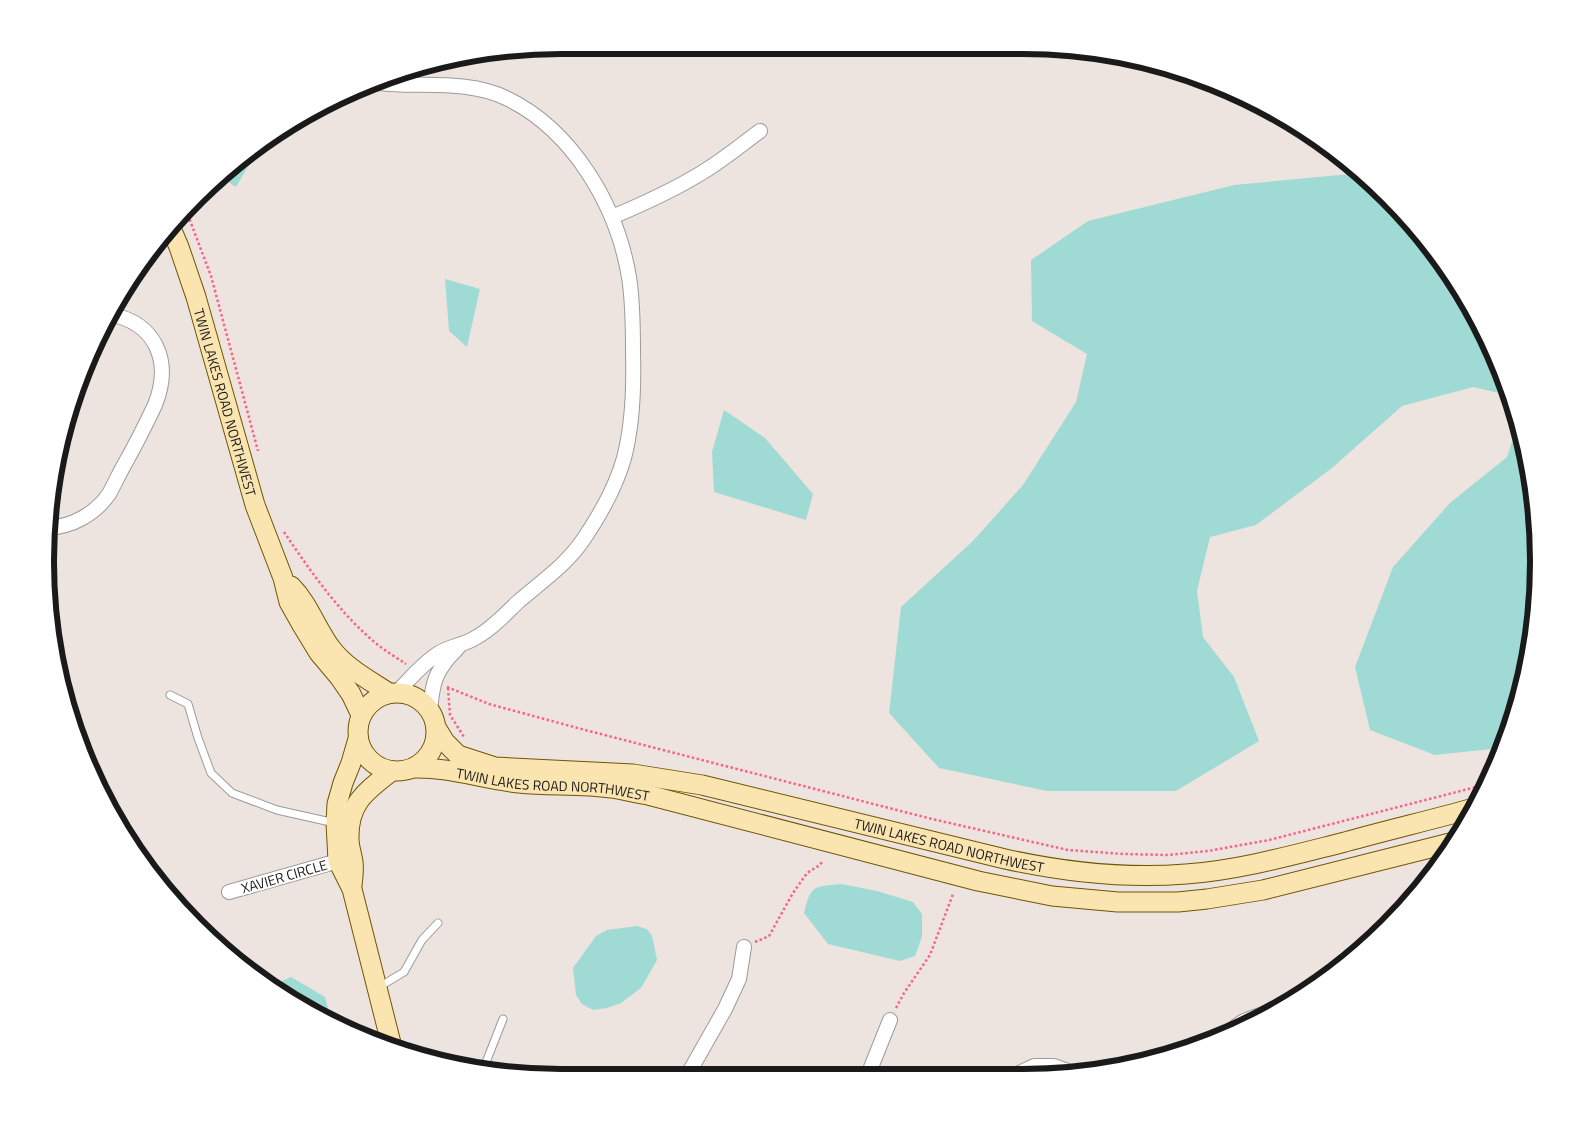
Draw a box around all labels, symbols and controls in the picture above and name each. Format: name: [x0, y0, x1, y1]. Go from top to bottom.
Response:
street label: TWIN LAKES ROAD NORTHWEST: [189, 306, 263, 499]
street label: TWIN LAKES ROAD NORTHWEST: [455, 761, 652, 806]
street label: TWIN LAKES ROAD NORTHWEST: [852, 812, 1046, 877]
street label: XAVIER CIRCLE: [239, 854, 330, 898]

